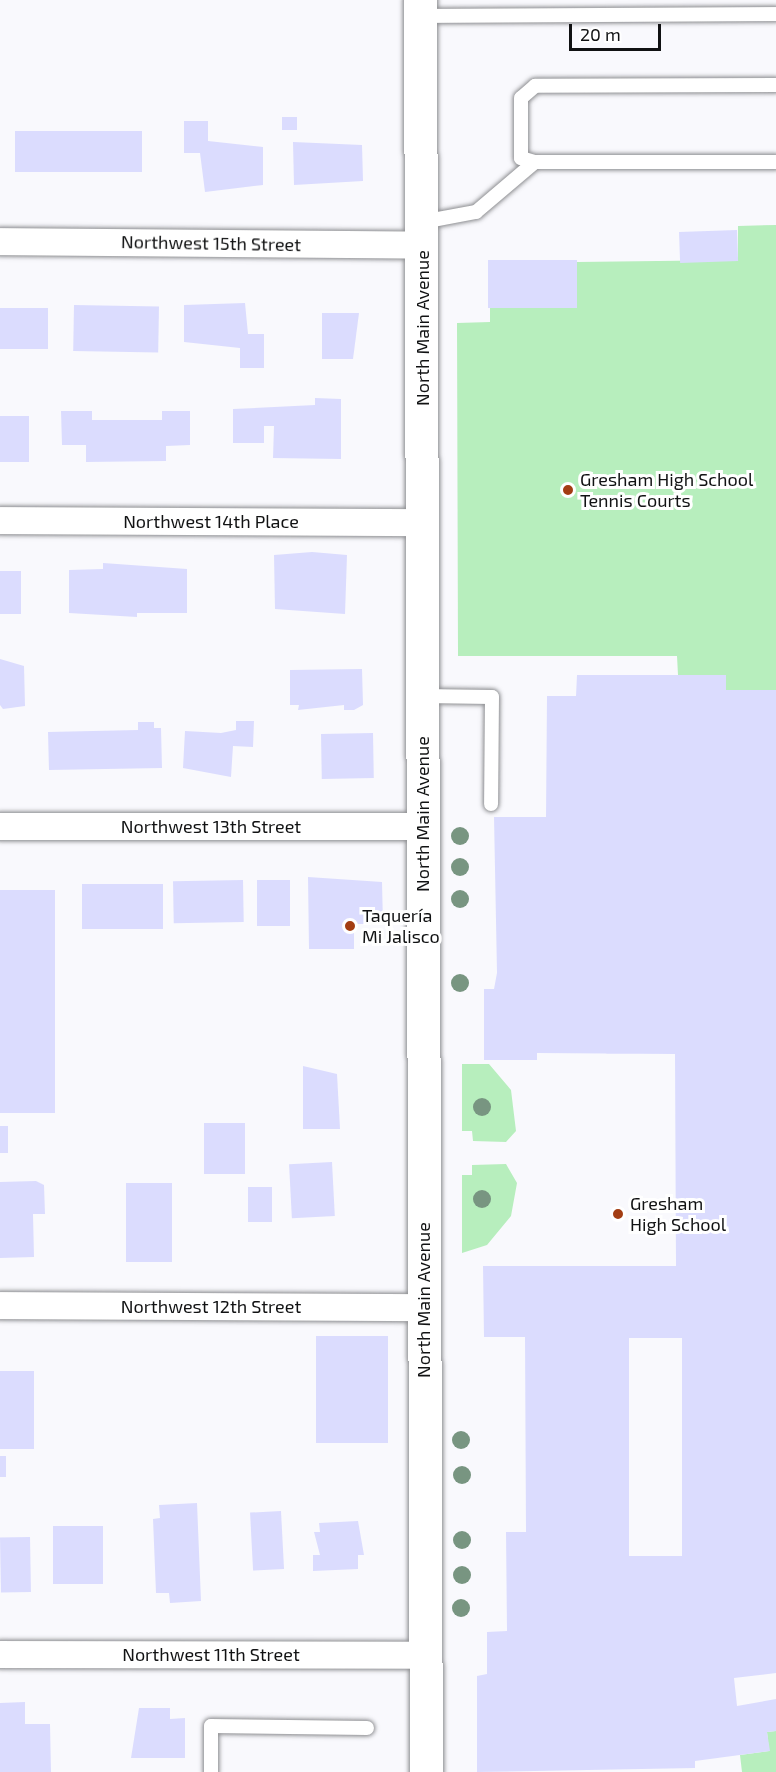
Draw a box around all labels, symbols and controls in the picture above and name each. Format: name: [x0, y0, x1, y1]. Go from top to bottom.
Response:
scale bar: [572, 12, 664, 50]
text: 20 m: [580, 23, 621, 45]
street label: Northwest 15th Street: [121, 231, 301, 255]
street label: North Main Avenue: [411, 250, 433, 406]
place label: Gresham High School Tennis Courts: [580, 469, 753, 512]
marker: Gresham High School Tennis Courts: [561, 483, 575, 497]
street label: Northwest 14th Place: [123, 510, 299, 532]
street label: North Main Avenue: [411, 736, 433, 892]
street label: Northwest 13th Street: [121, 815, 301, 837]
place label: Taquería Mi Jalisco: [362, 905, 440, 948]
marker: Taquería Mi Jalisco: [343, 919, 357, 933]
place label: Gresham High School: [630, 1193, 726, 1236]
marker: Gresham High School: [611, 1207, 625, 1221]
street label: North Main Avenue: [412, 1222, 434, 1378]
street label: Northwest 12th Street: [121, 1295, 301, 1317]
street label: Northwest 11th Street: [122, 1643, 300, 1665]

